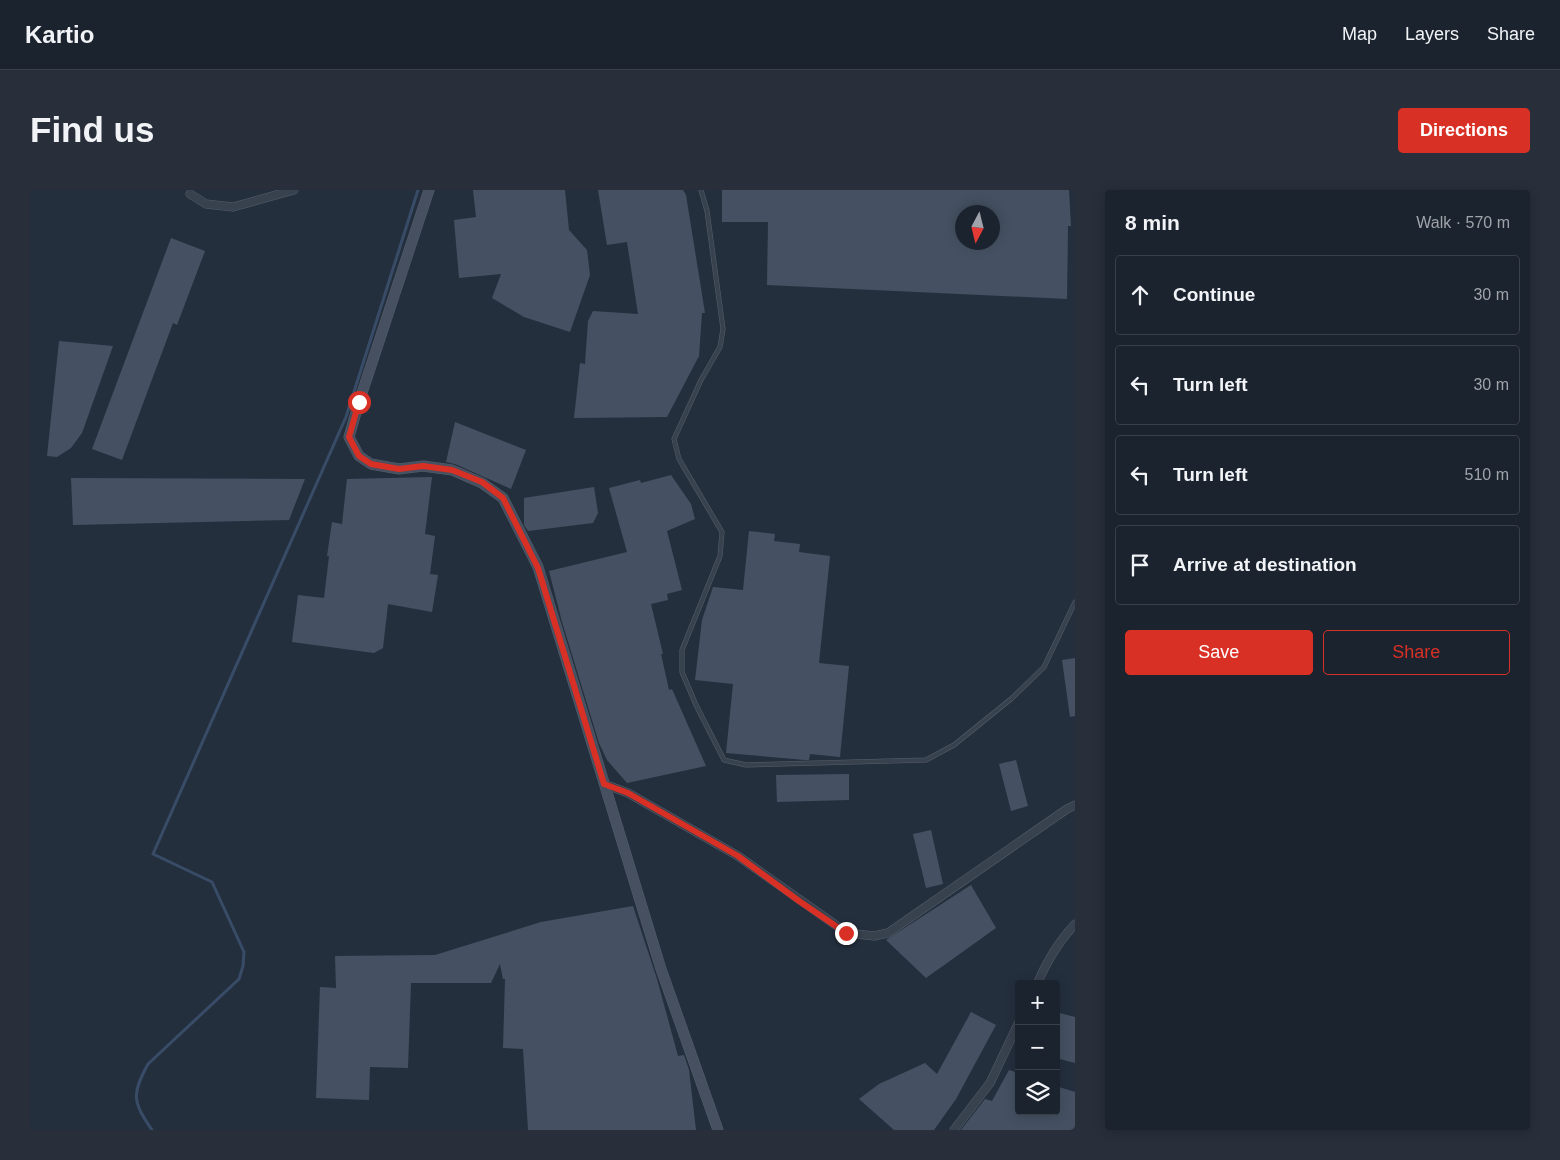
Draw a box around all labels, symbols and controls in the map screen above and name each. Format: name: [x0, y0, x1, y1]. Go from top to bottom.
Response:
text: Kartio: [25, 21, 94, 48]
text: Map: [1342, 24, 1377, 44]
text: Layers: [1405, 24, 1459, 44]
text: Share: [1487, 24, 1535, 44]
button: Directions: [1398, 108, 1530, 153]
text: Find us: [30, 110, 154, 149]
north arrow: [955, 205, 1000, 250]
text: 8 min: [1125, 211, 1180, 234]
text: Walk · 570 m: [1416, 214, 1510, 231]
icon: ahead: [1126, 281, 1154, 309]
text: Continue: [1173, 284, 1255, 305]
text: 30 m: [1473, 286, 1509, 303]
icon: left: [1126, 371, 1154, 399]
text: Turn left: [1173, 374, 1248, 395]
text: 30 m: [1473, 376, 1509, 393]
route start: [348, 391, 371, 414]
icon: left: [1126, 461, 1154, 489]
text: Turn left: [1173, 464, 1248, 485]
text: 510 m: [1465, 466, 1509, 483]
icon: arrive: [1126, 551, 1154, 579]
text: Arrive at destination: [1173, 554, 1357, 575]
button: Save: [1125, 630, 1313, 675]
button: Share: [1323, 630, 1510, 675]
route end: [835, 922, 858, 945]
map controls: [1015, 980, 1060, 1115]
button: +: [1015, 980, 1060, 1025]
button: −: [1015, 1025, 1060, 1070]
button: layers: [1015, 1070, 1060, 1115]

